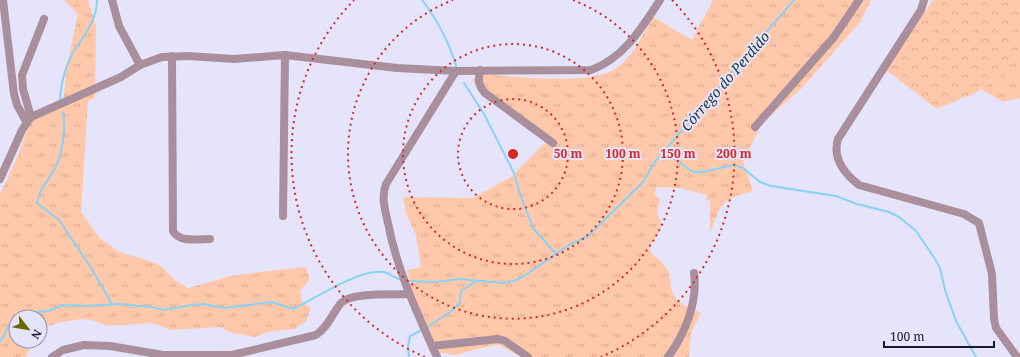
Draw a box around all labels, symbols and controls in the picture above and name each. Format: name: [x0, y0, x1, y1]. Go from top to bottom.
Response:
water label: Córrego do Perdido: [676, 27, 774, 135]
text: 50 m: [554, 145, 582, 162]
text: 100 m: [605, 145, 641, 162]
text: 150 m: [660, 145, 696, 162]
text: 200 m: [716, 145, 752, 162]
centre of rings: [506, 147, 520, 161]
north arrow: [8, 309, 48, 349]
scale bar: [884, 323, 994, 349]
text: N: [28, 327, 46, 342]
text: 100 m: [890, 328, 925, 345]

